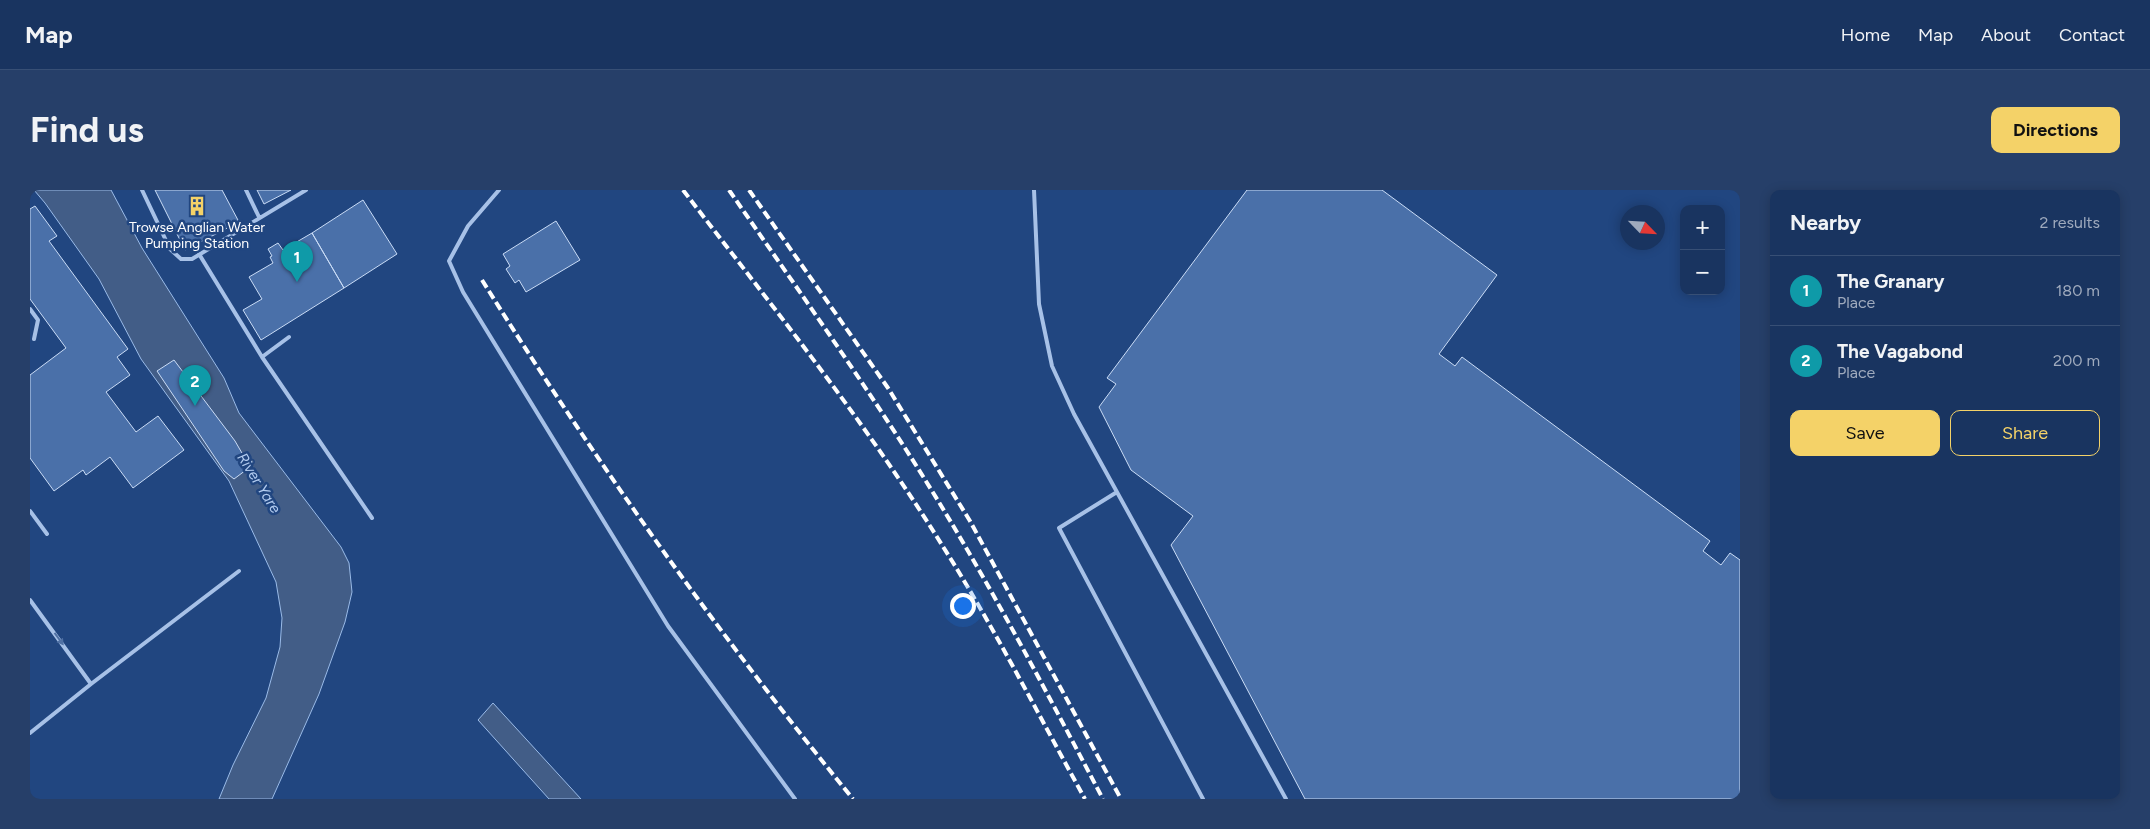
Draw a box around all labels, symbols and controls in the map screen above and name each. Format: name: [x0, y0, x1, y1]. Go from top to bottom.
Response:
text: Map: [25, 20, 73, 49]
text: Home: [1841, 24, 1890, 46]
text: Map: [1918, 24, 1953, 46]
text: About: [1981, 24, 2031, 46]
text: Contact: [2059, 24, 2125, 46]
button: Directions: [1991, 107, 2120, 153]
text: Find us: [30, 109, 144, 151]
building icon: Trowse Anglian Water Pumping Station: [186, 195, 208, 217]
north arrow: [1620, 205, 1665, 250]
map controls: [1680, 205, 1725, 295]
button: +: [1680, 205, 1725, 250]
text: Nearby: [1790, 210, 1861, 235]
text: 2 results: [2040, 213, 2100, 232]
place label: Trowse Anglian Water Pumping Station: [129, 219, 265, 252]
pin: 1: [281, 241, 313, 282]
button: −: [1680, 250, 1725, 295]
text: The Granary: [1837, 270, 1944, 293]
text: 1: [1803, 281, 1809, 300]
text: 180 m: [2056, 281, 2100, 300]
text: Place: [1837, 293, 1875, 312]
text: The Vagabond: [1837, 340, 1963, 363]
text: 2: [1801, 351, 1811, 370]
text: 200 m: [2053, 351, 2100, 370]
text: Place: [1837, 363, 1875, 382]
pin: 2: [179, 365, 211, 406]
button: Save: [1790, 410, 1940, 456]
button: Share: [1950, 410, 2100, 456]
water label: River Yare: [233, 449, 285, 517]
your location: [950, 593, 976, 619]
one-way arrow: [53, 633, 63, 646]

